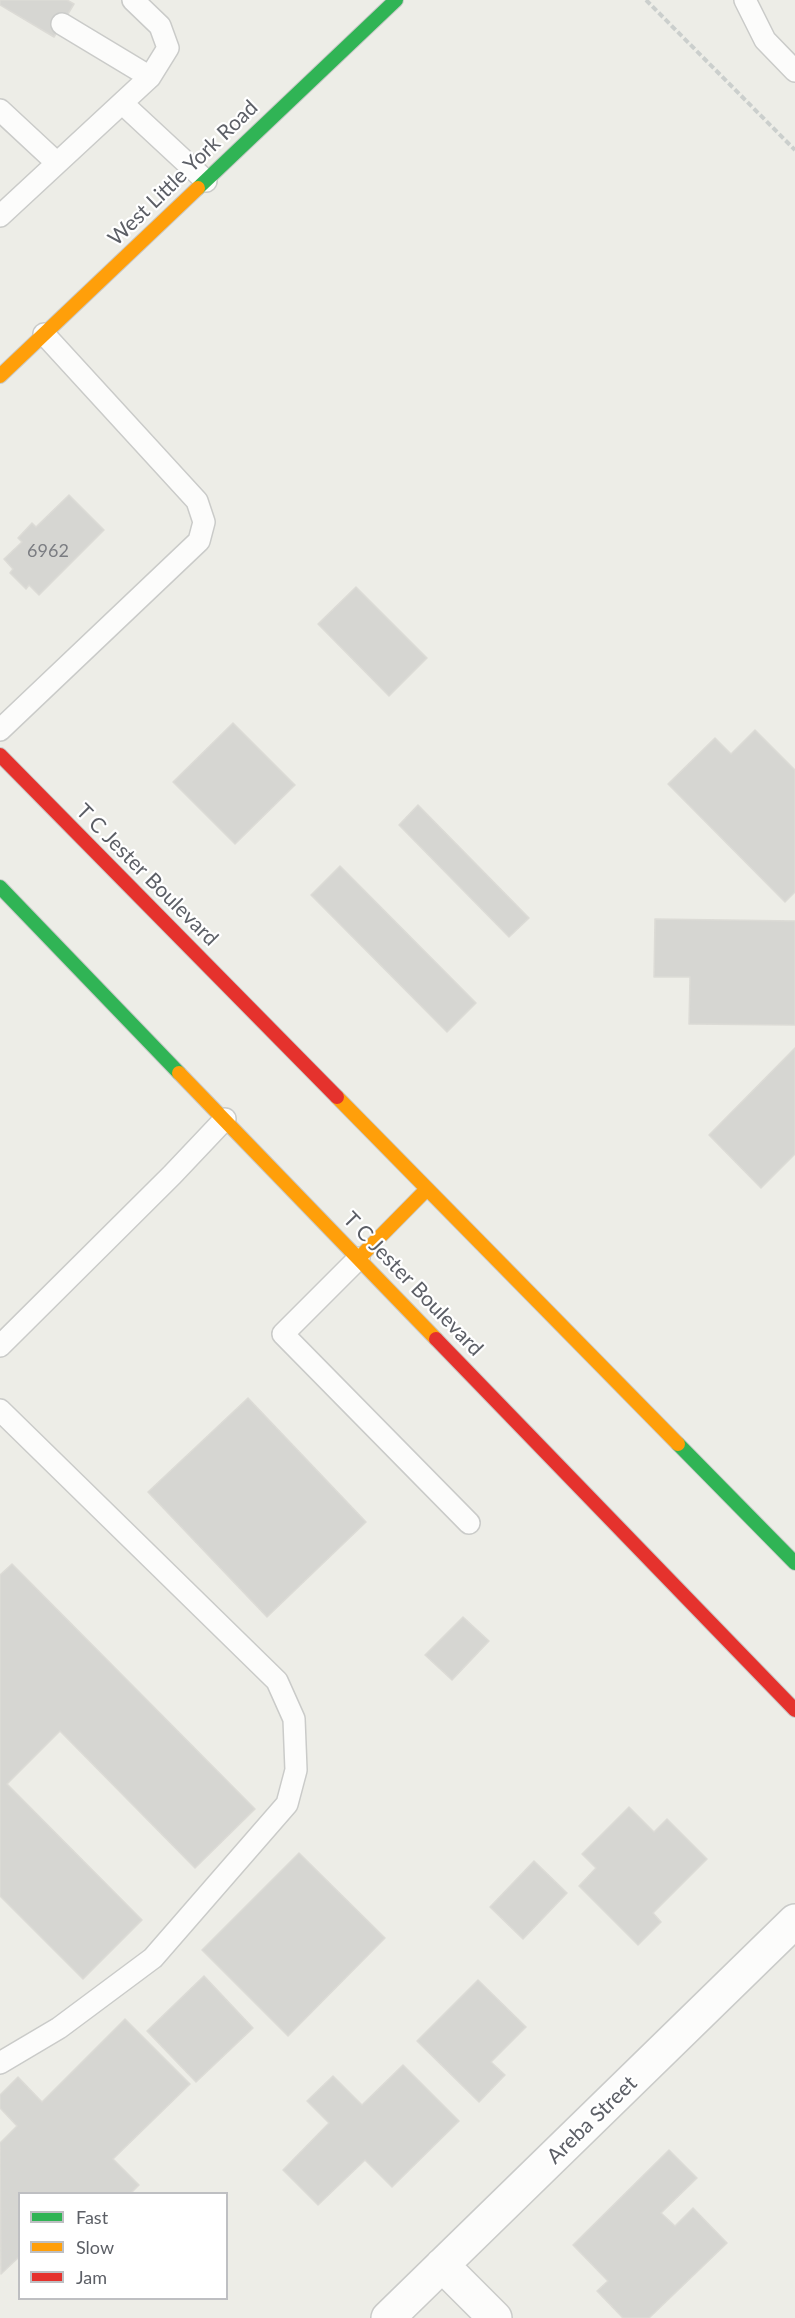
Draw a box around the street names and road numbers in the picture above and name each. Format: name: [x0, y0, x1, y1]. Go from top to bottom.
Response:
street label: West Little York Road: [103, 95, 263, 251]
street label: T C Jester Boulevard: [71, 799, 223, 951]
street label: T C Jester Boulevard: [338, 1207, 488, 1361]
street label: Areba Street: [542, 2071, 642, 2169]

